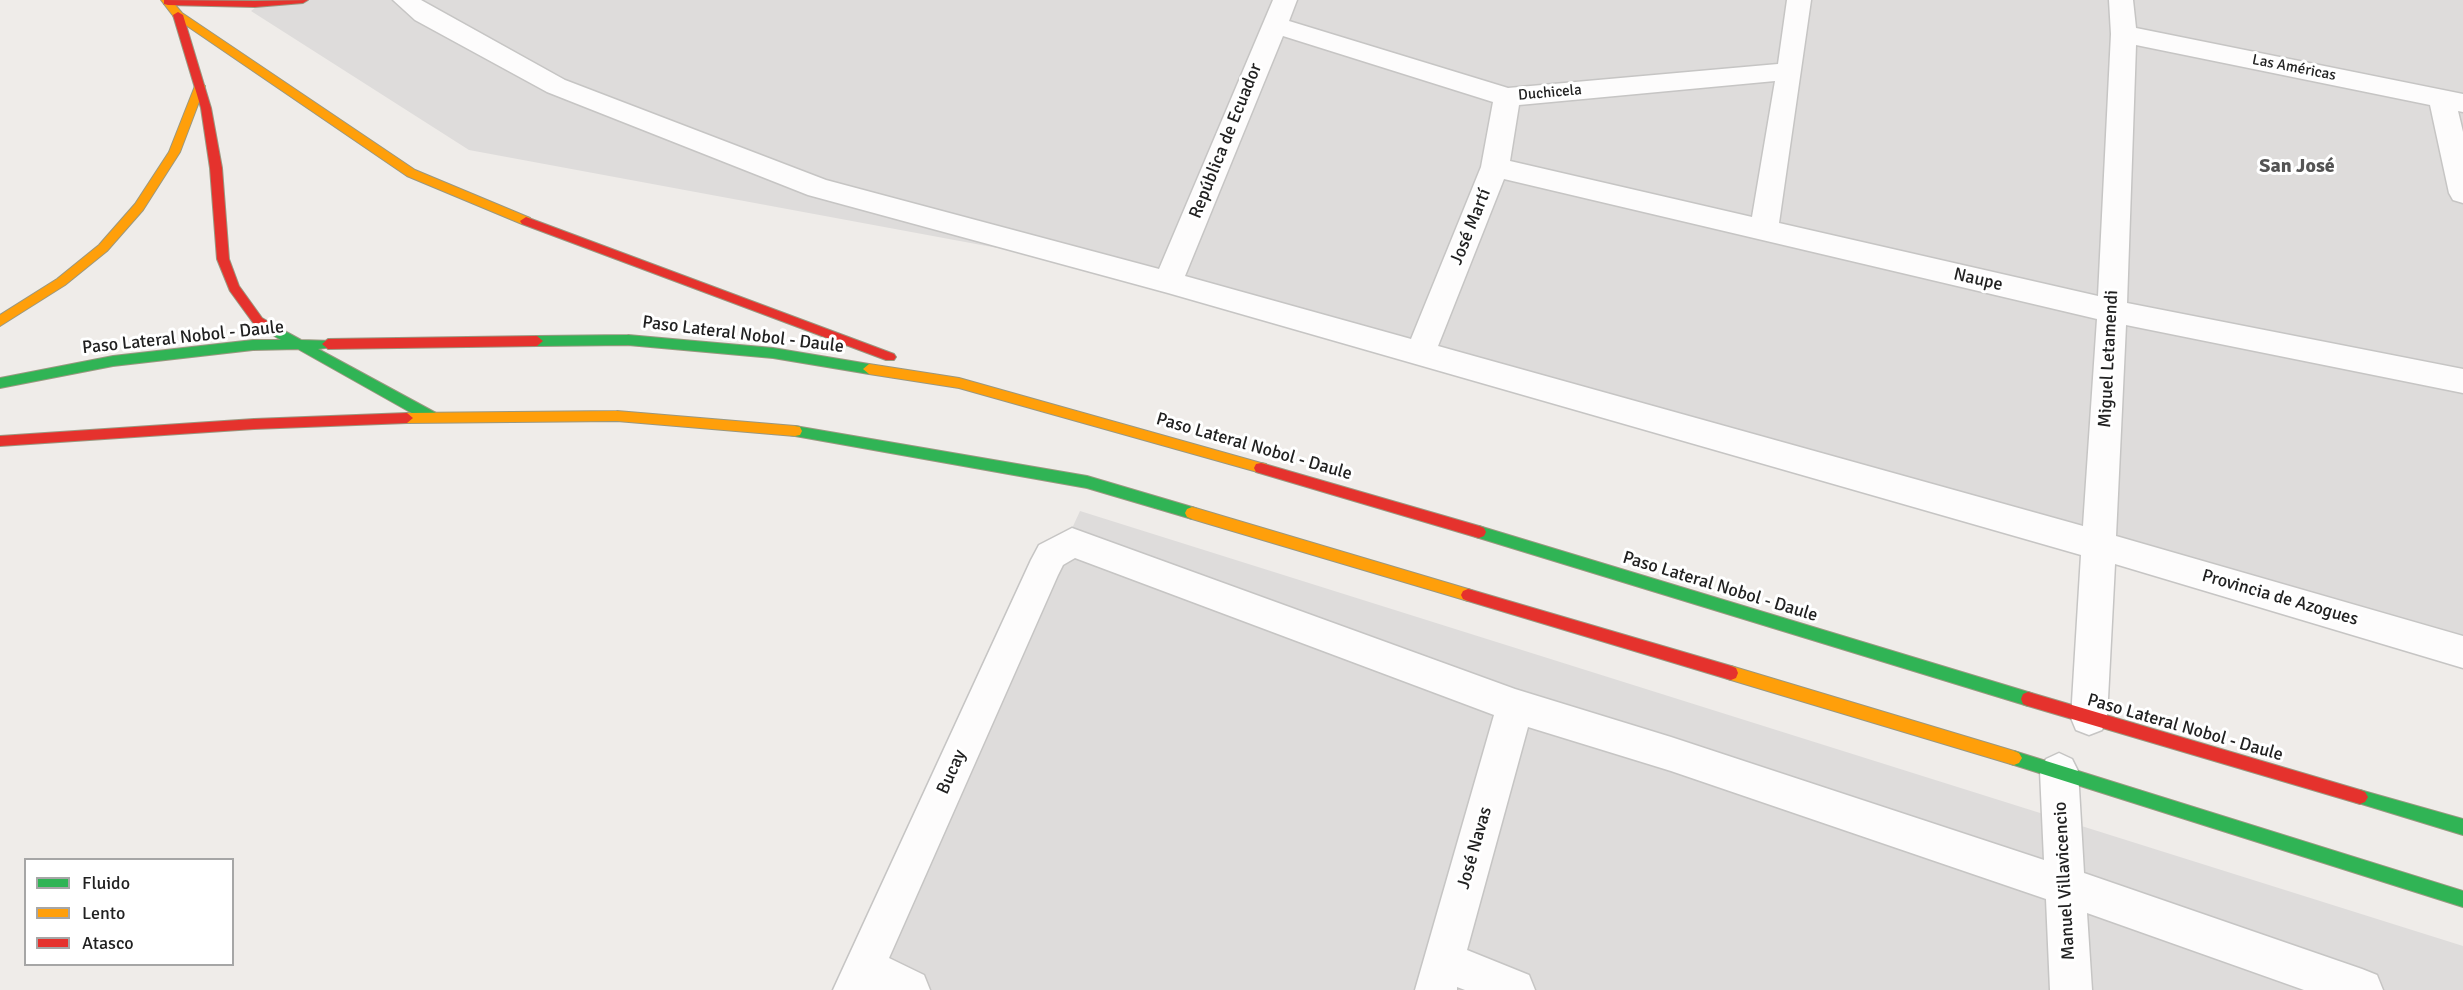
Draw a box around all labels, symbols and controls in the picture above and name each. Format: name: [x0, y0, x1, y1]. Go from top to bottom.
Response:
street label: Las Américas: [2251, 51, 2337, 85]
street label: República de Ecuador: [1185, 60, 1267, 222]
street label: Duchicela: [1517, 81, 1583, 105]
district label: San José: [2259, 155, 2335, 179]
street label: José Martí: [1446, 186, 1496, 268]
street label: Naupe: [1951, 264, 2005, 296]
street label: Miguel Letamendi: [2095, 290, 2123, 428]
street label: Paso Lateral Nobol - Daule: [641, 312, 845, 358]
street label: Paso Lateral Nobol - Daule: [81, 317, 285, 359]
street label: Paso Lateral Nobol - Daule: [1154, 409, 1354, 485]
street label: Paso Lateral Nobol - Daule: [1620, 547, 1820, 627]
street label: Provincia de Azogues: [2199, 565, 2361, 631]
street label: Paso Lateral Nobol - Daule: [2085, 690, 2285, 766]
street label: Bucay: [933, 746, 971, 798]
street label: Manuel Villavicencio: [2050, 801, 2080, 961]
street label: José Navas: [1453, 804, 1497, 892]
legend: [24, 858, 234, 966]
text: Fluido: [82, 872, 130, 894]
text: Lento: [82, 902, 125, 924]
text: Atasco: [82, 932, 134, 954]

